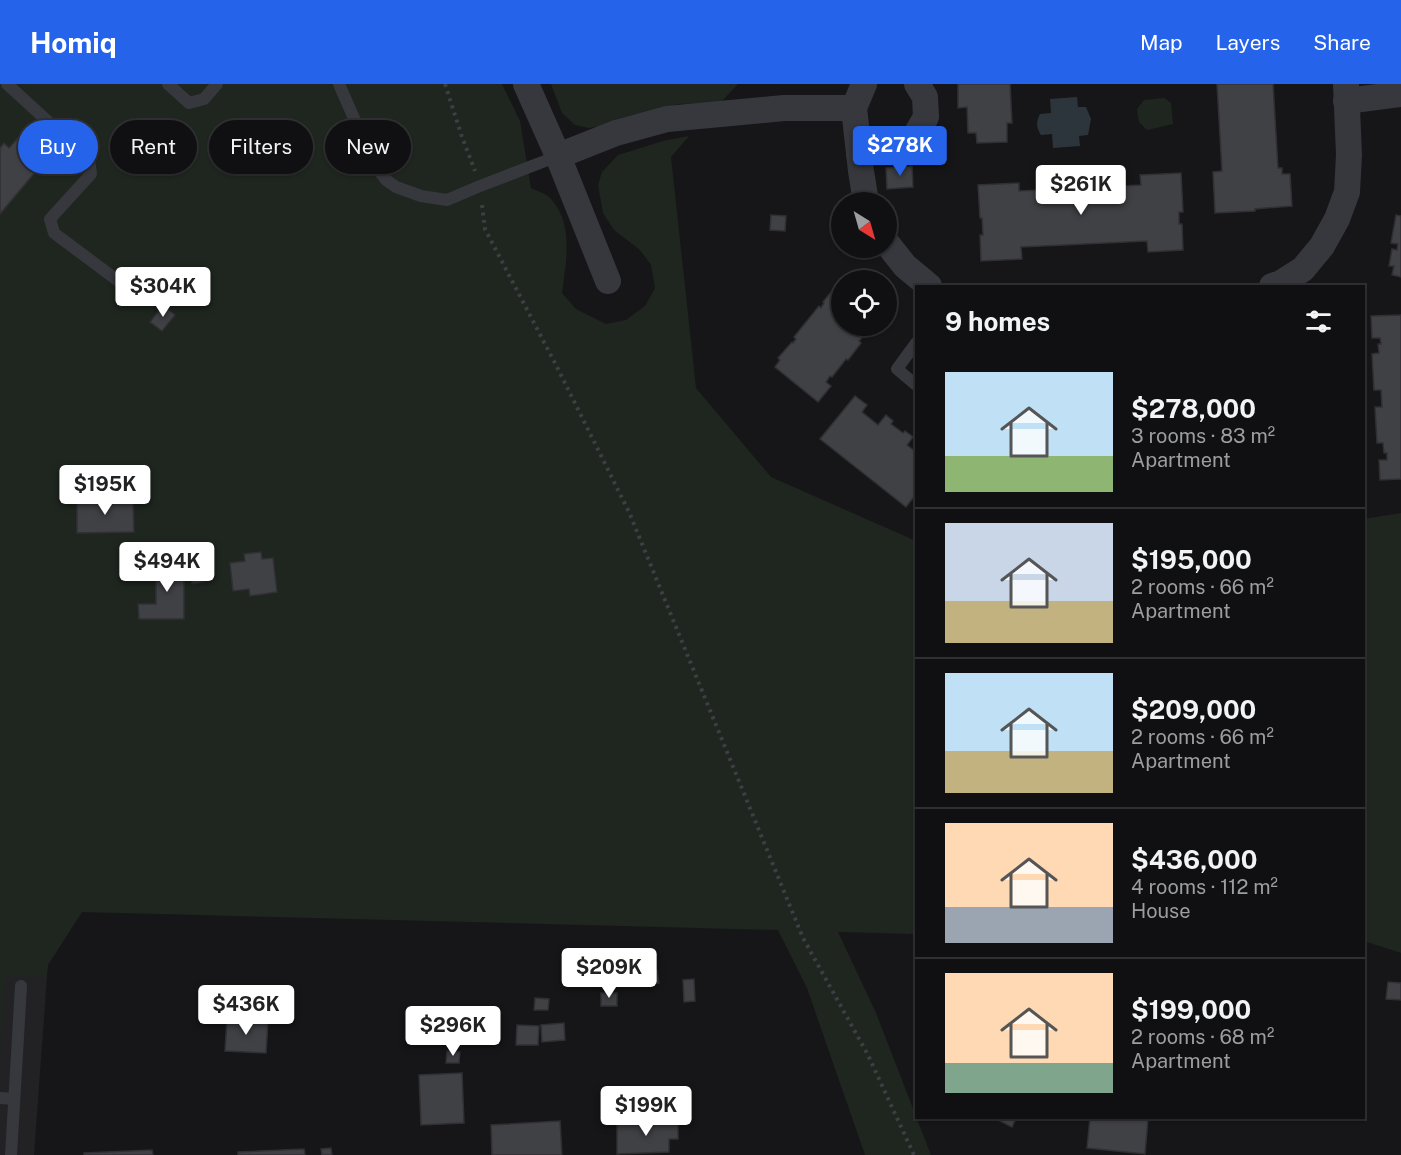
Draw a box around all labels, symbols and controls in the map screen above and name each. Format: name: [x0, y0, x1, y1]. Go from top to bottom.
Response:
text: Homiq: [30, 26, 117, 59]
text: Map: [1140, 30, 1183, 55]
text: Layers: [1216, 30, 1280, 55]
text: Share: [1313, 30, 1371, 55]
chip: Buy: [18, 120, 98, 174]
chip: Rent: [110, 120, 197, 174]
chip: Filters: [209, 120, 313, 174]
chip: New: [325, 120, 411, 174]
pin: $278K: [858, 126, 942, 177]
text: $278K: [867, 133, 933, 157]
pin: $261K: [1039, 165, 1123, 216]
text: $261K: [1050, 172, 1112, 196]
north arrow: [831, 192, 897, 258]
map controls: [831, 192, 897, 336]
pin: $304K: [121, 267, 205, 318]
button: locate: [831, 270, 897, 336]
text: $304K: [129, 274, 197, 298]
icon: filters: [1302, 305, 1335, 338]
text: 9 homes: [945, 306, 1050, 337]
text: $278,000: [1131, 393, 1256, 424]
icon: home: [993, 396, 1065, 468]
text: 3 rooms · 83 m²: [1131, 424, 1275, 448]
text: Apartment: [1131, 448, 1231, 472]
pin: $195K: [63, 465, 147, 516]
text: $195K: [73, 472, 137, 496]
pin: $494K: [125, 542, 209, 593]
text: $195,000: [1131, 544, 1252, 575]
icon: home: [993, 547, 1065, 619]
text: $494K: [133, 549, 201, 573]
text: 2 rooms · 66 m²: [1131, 575, 1274, 599]
text: Apartment: [1131, 599, 1231, 623]
text: $209,000: [1131, 694, 1256, 725]
icon: home: [993, 697, 1065, 769]
text: 2 rooms · 66 m²: [1131, 725, 1274, 749]
text: Apartment: [1131, 749, 1231, 773]
text: $436,000: [1131, 844, 1257, 875]
icon: home: [993, 847, 1065, 919]
text: 4 rooms · 112 m²: [1131, 875, 1278, 899]
text: House: [1131, 899, 1191, 923]
pin: $209K: [567, 948, 651, 999]
text: $209K: [576, 955, 642, 979]
pin: $436K: [204, 985, 288, 1036]
text: $436K: [212, 992, 280, 1016]
text: $199,000: [1131, 994, 1251, 1025]
icon: home: [993, 997, 1065, 1069]
pin: $296K: [411, 1006, 495, 1057]
text: $296K: [420, 1013, 486, 1037]
text: 2 rooms · 68 m²: [1131, 1025, 1274, 1049]
text: Apartment: [1131, 1049, 1231, 1073]
pin: $199K: [604, 1086, 688, 1137]
text: $199K: [615, 1093, 677, 1117]

